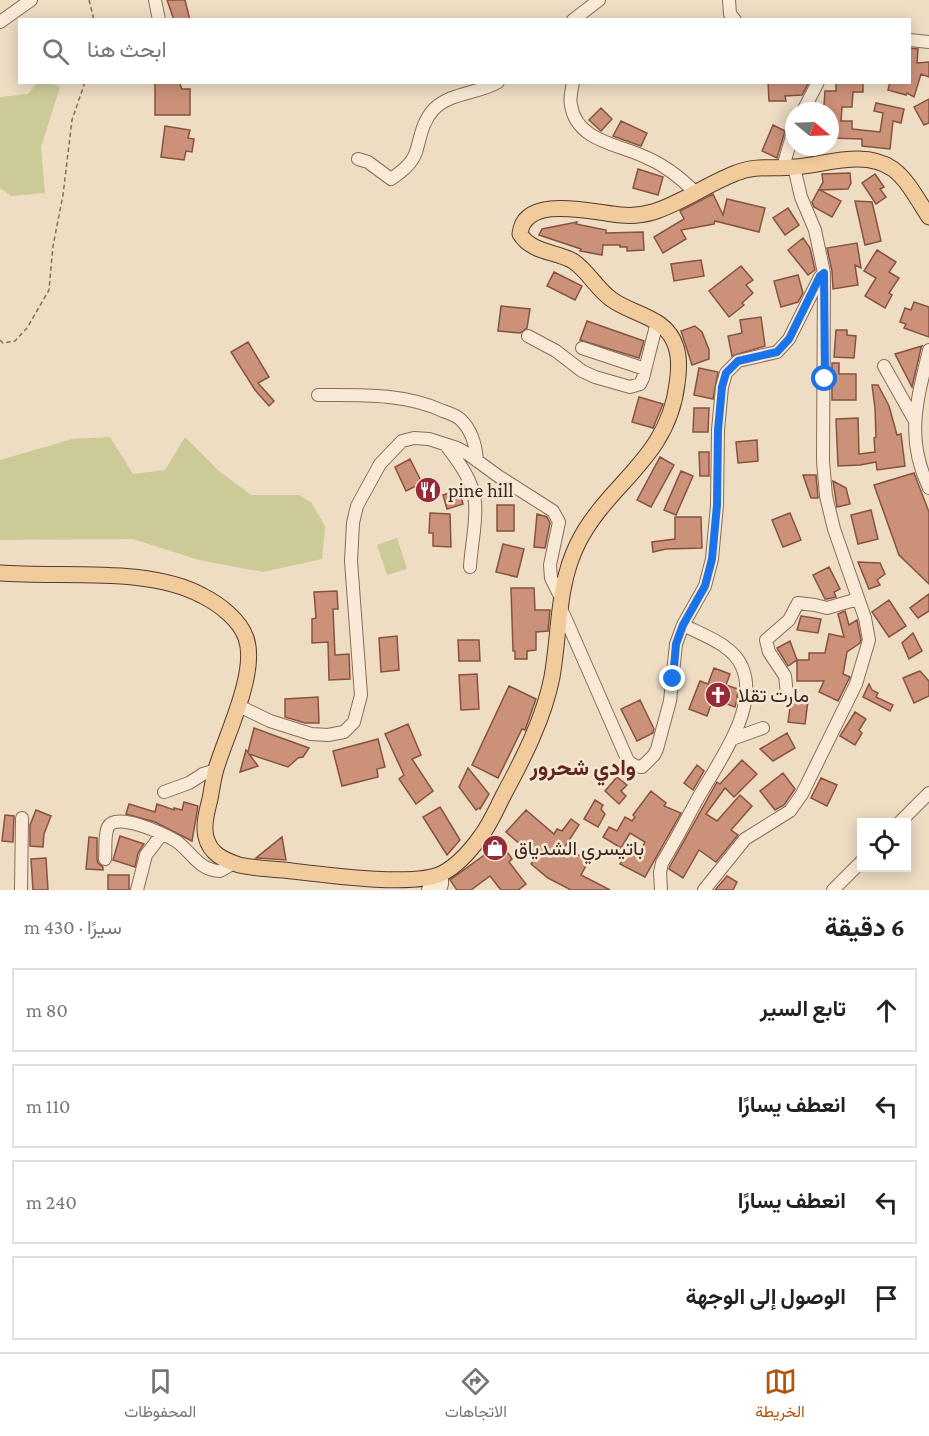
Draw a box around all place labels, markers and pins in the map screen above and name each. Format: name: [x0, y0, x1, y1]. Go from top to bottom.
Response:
restaurant icon: pine hill: [413, 475, 443, 505]
place label: pine hill: [448, 479, 514, 502]
church icon: مارت تقلا: [703, 680, 733, 710]
place label: مارت تقلا: [738, 684, 809, 708]
shop icon: باتيسري الشدياق: [480, 833, 510, 863]
place label: باتيسري الشدياق: [514, 837, 644, 865]

